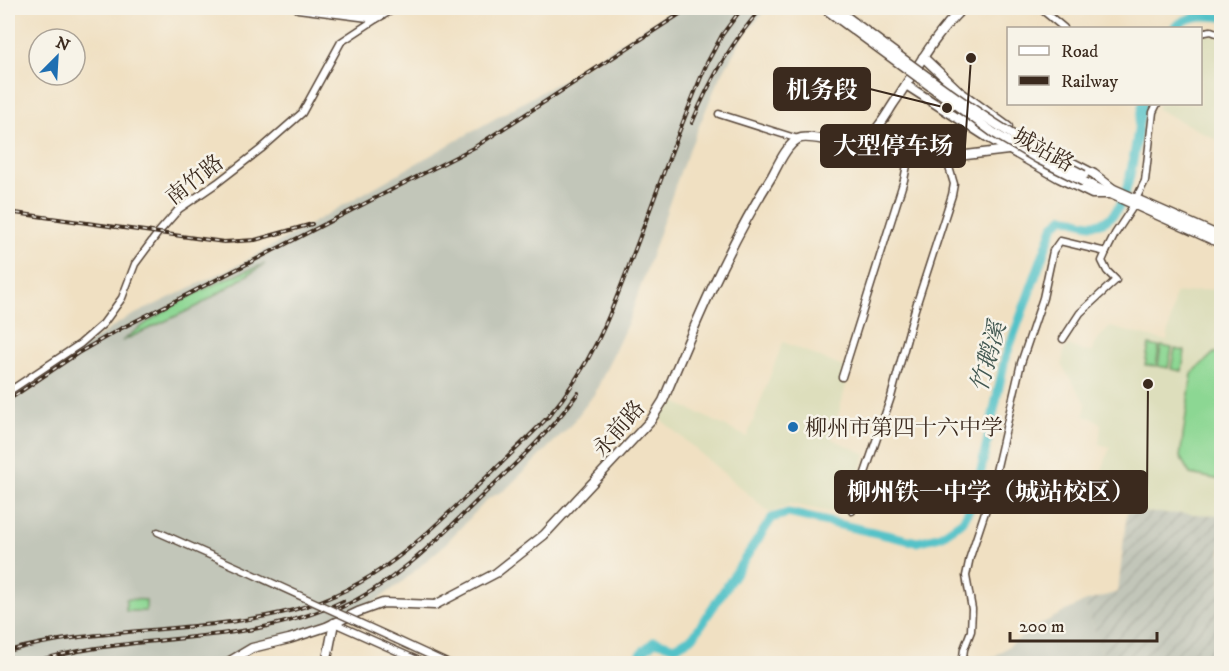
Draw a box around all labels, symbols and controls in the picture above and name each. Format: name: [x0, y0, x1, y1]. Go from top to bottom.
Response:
north arrow: [27, 27, 87, 87]
legend: [1007, 27, 1202, 105]
text: N: [53, 32, 73, 56]
text: Road: [1061, 41, 1098, 63]
callout: 机务段: [774, 68, 870, 110]
text: Railway: [1061, 71, 1119, 93]
text: 机务段: [786, 76, 858, 106]
street label: 城站路: [1008, 123, 1079, 178]
callout: 大型停车场: [821, 125, 965, 167]
text: 大型停车场: [833, 132, 953, 162]
street label: 南竹路: [161, 149, 229, 211]
water label: 竹鹅溪: [965, 316, 1014, 396]
street label: 永前路: [587, 395, 651, 463]
place label: 柳州市第四十六中学: [805, 415, 1003, 442]
marker: 柳州市第四十六中学: [786, 420, 800, 434]
callout: 柳州铁一中学（城站校区）: [835, 471, 1147, 513]
text: 柳州铁一中学（城站校区）: [847, 478, 1135, 508]
scale bar: [1010, 605, 1157, 643]
text: 200 m: [1019, 616, 1065, 638]

